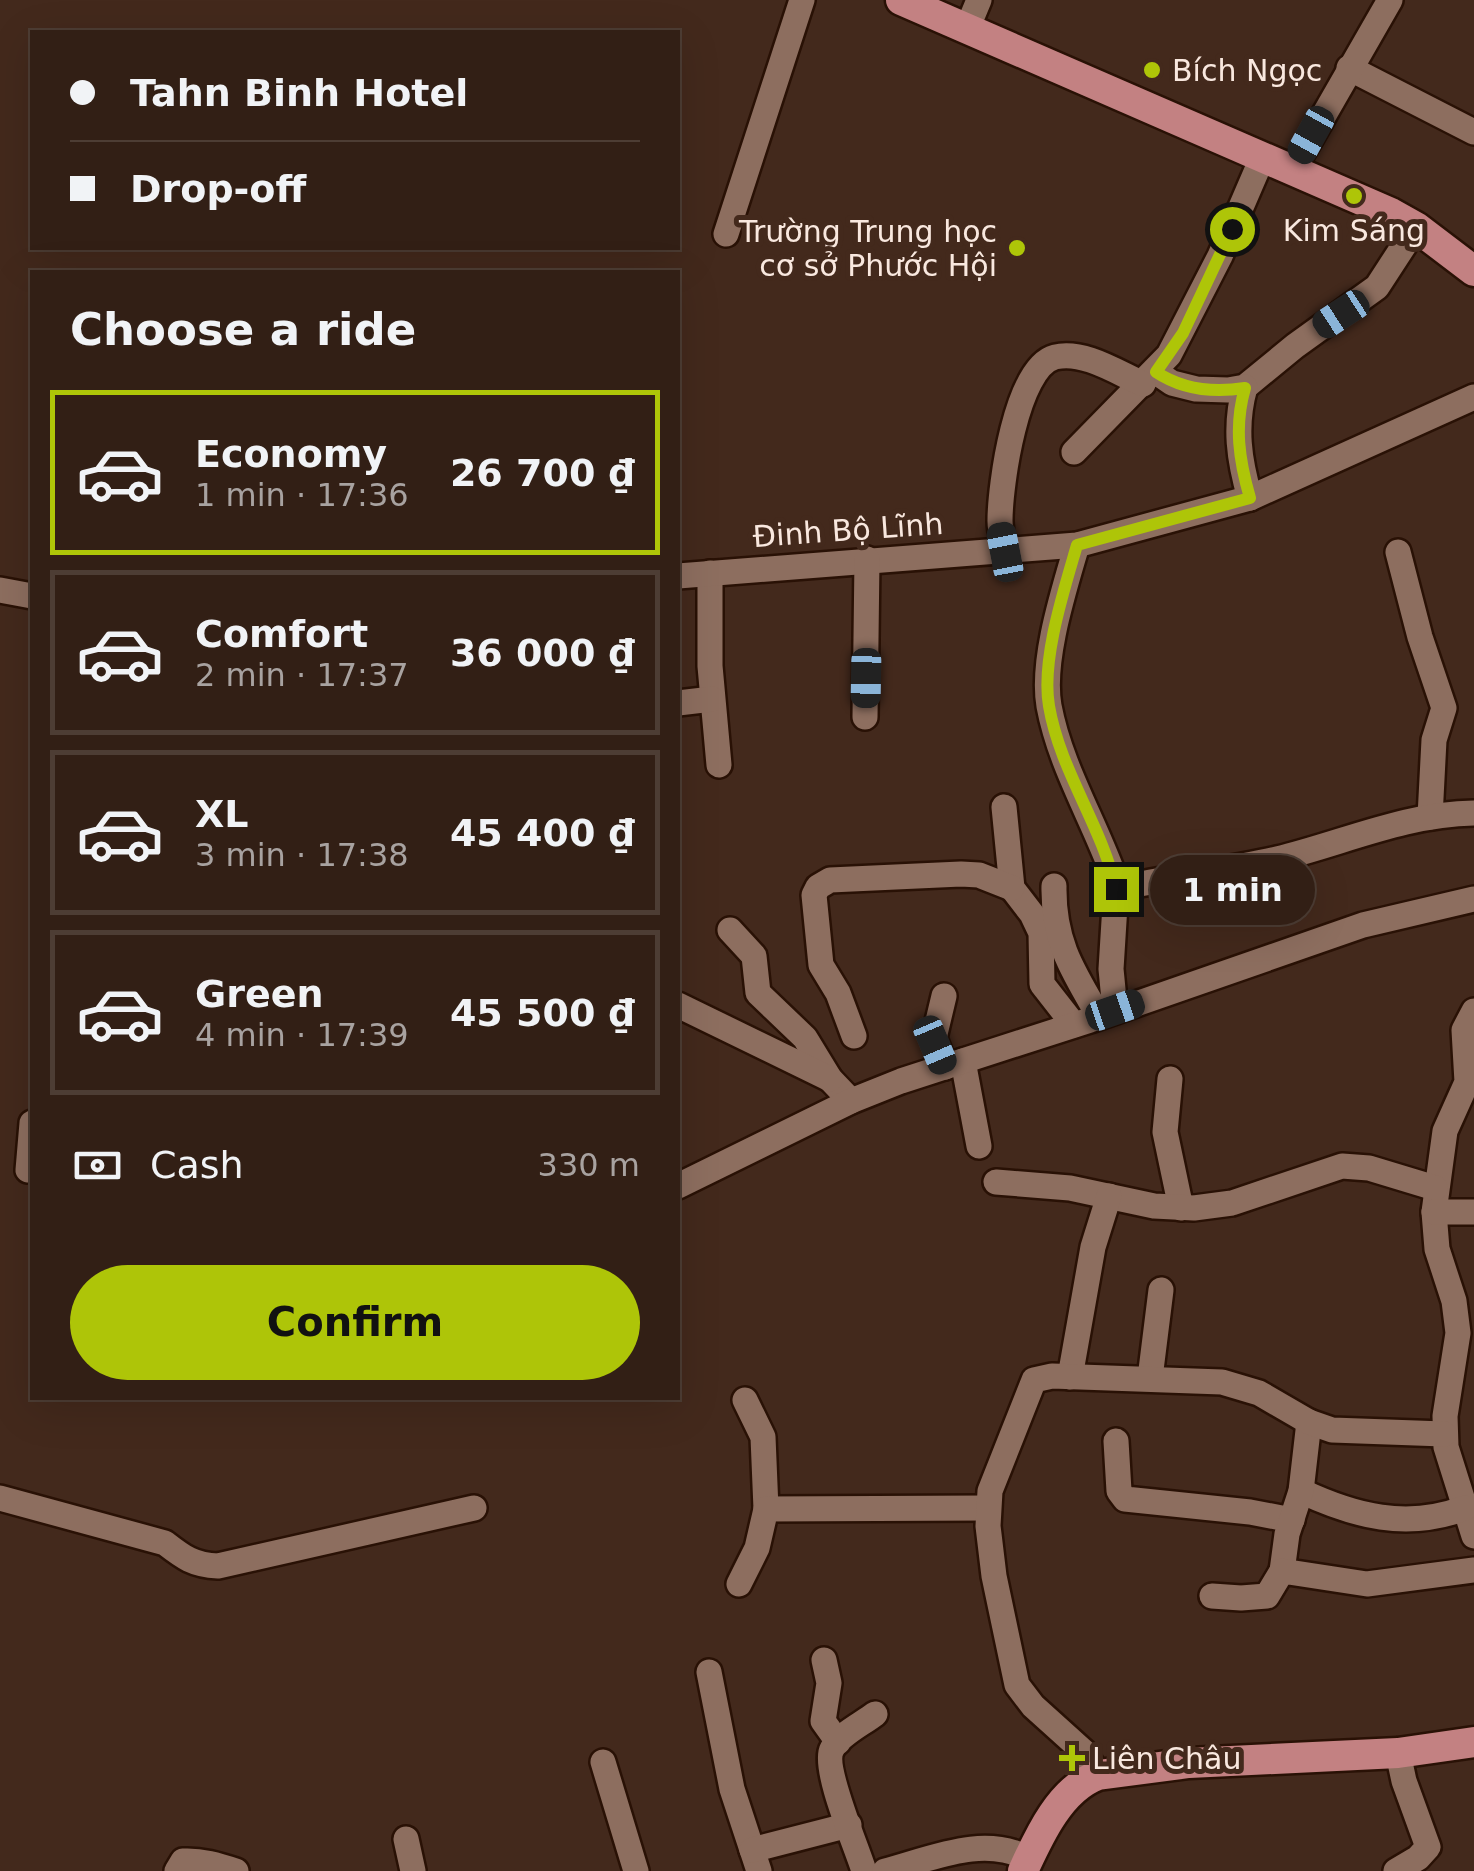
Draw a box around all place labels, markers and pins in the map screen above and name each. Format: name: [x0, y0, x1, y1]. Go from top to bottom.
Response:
place label: Bích Ngọc: [1172, 53, 1322, 88]
marker: Bích Ngọc: [1141, 59, 1163, 81]
marker: Kim Sáng: [1343, 185, 1365, 207]
place label: Kim Sáng: [1283, 213, 1425, 248]
place label: Trường Trung học cơ sở Phước Hội: [738, 214, 997, 283]
marker: Trường Trung học cơ sở Phước Hội: [1006, 237, 1028, 259]
place label: Liên Châu: [1092, 1741, 1241, 1776]
marker: Liên Châu: [1061, 1747, 1083, 1769]

